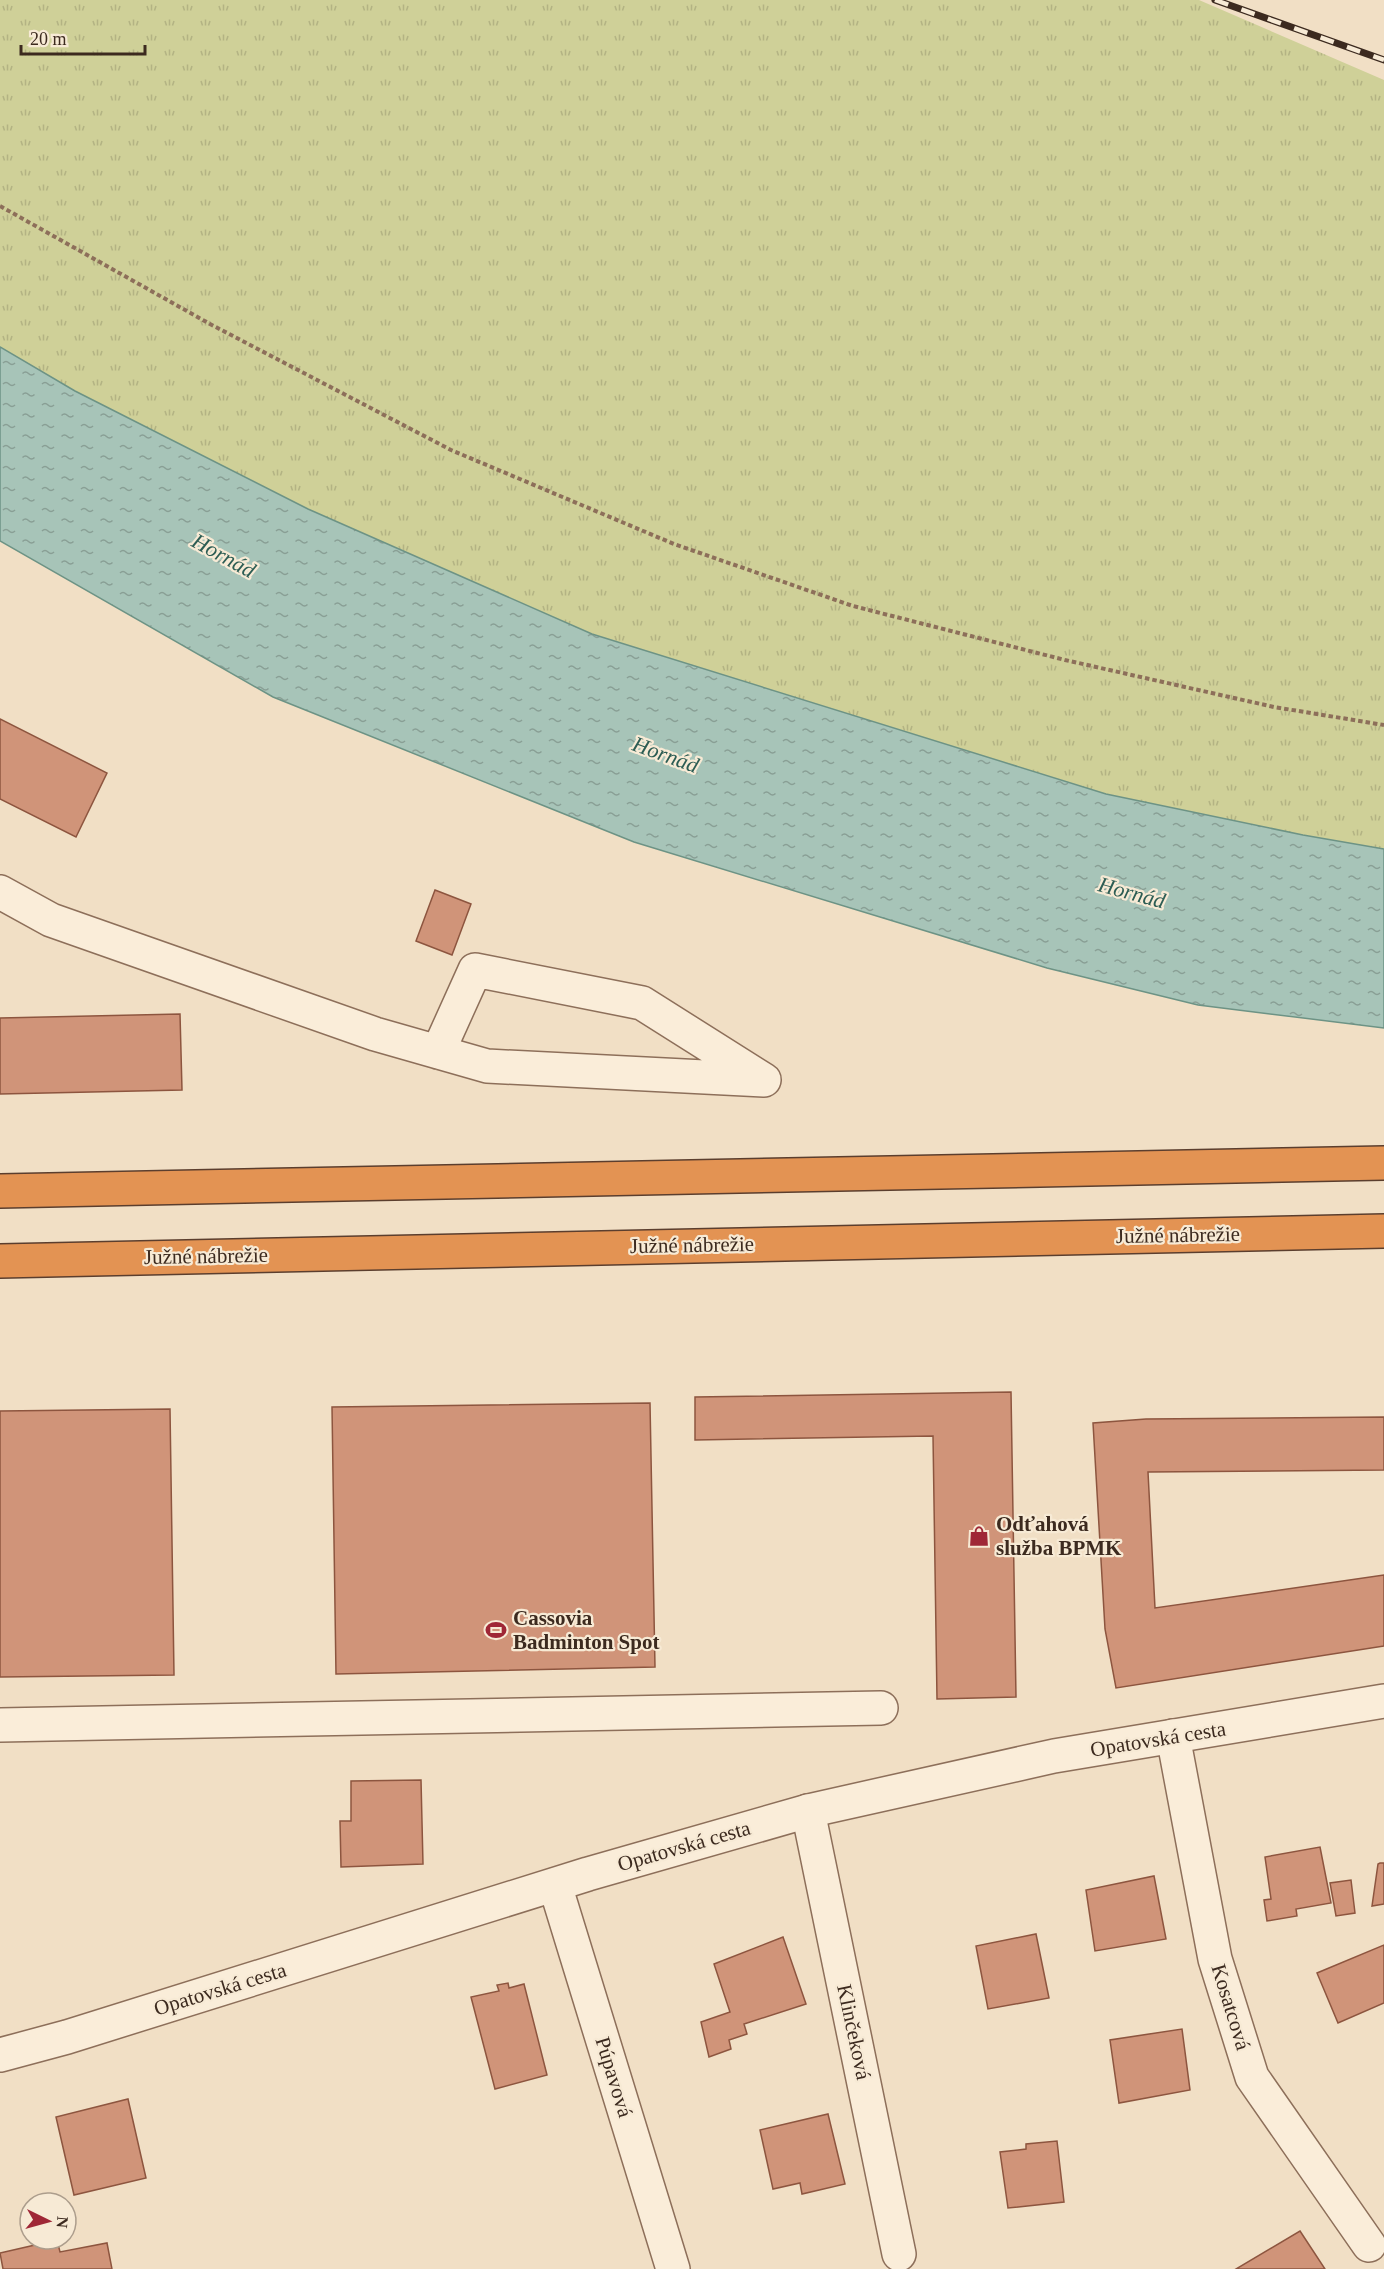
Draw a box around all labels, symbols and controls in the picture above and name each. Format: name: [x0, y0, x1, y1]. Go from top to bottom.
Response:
scale bar: [21, 18, 146, 56]
text: 20 m: [30, 29, 67, 49]
water label: Hornád: [187, 527, 261, 583]
water label: Hornád: [628, 731, 703, 778]
water label: Hornád: [1095, 871, 1169, 914]
street label: Južné nábrežie: [1116, 1222, 1240, 1248]
street label: Južné nábrežie: [630, 1232, 754, 1258]
street label: Južné nábrežie: [144, 1243, 268, 1269]
place label: Odťahová služba BPMK: [996, 1512, 1122, 1560]
shop icon: Odťahová služba BPMK: [967, 1524, 991, 1548]
place label: Cassovia Badminton Spot: [513, 1606, 659, 1654]
sports icon: Cassovia Badminton Spot: [484, 1618, 508, 1642]
street label: Opatovská cesta: [1088, 1716, 1228, 1762]
street label: Opatovská cesta: [615, 1815, 754, 1876]
street label: Opatovská cesta: [151, 1957, 290, 2021]
street label: Kosatcová: [1207, 1961, 1256, 2054]
street label: Klinčeková: [832, 1982, 876, 2083]
street label: Púpavová: [590, 2034, 638, 2121]
north arrow: [18, 2191, 78, 2251]
text: N: [53, 2216, 71, 2229]

